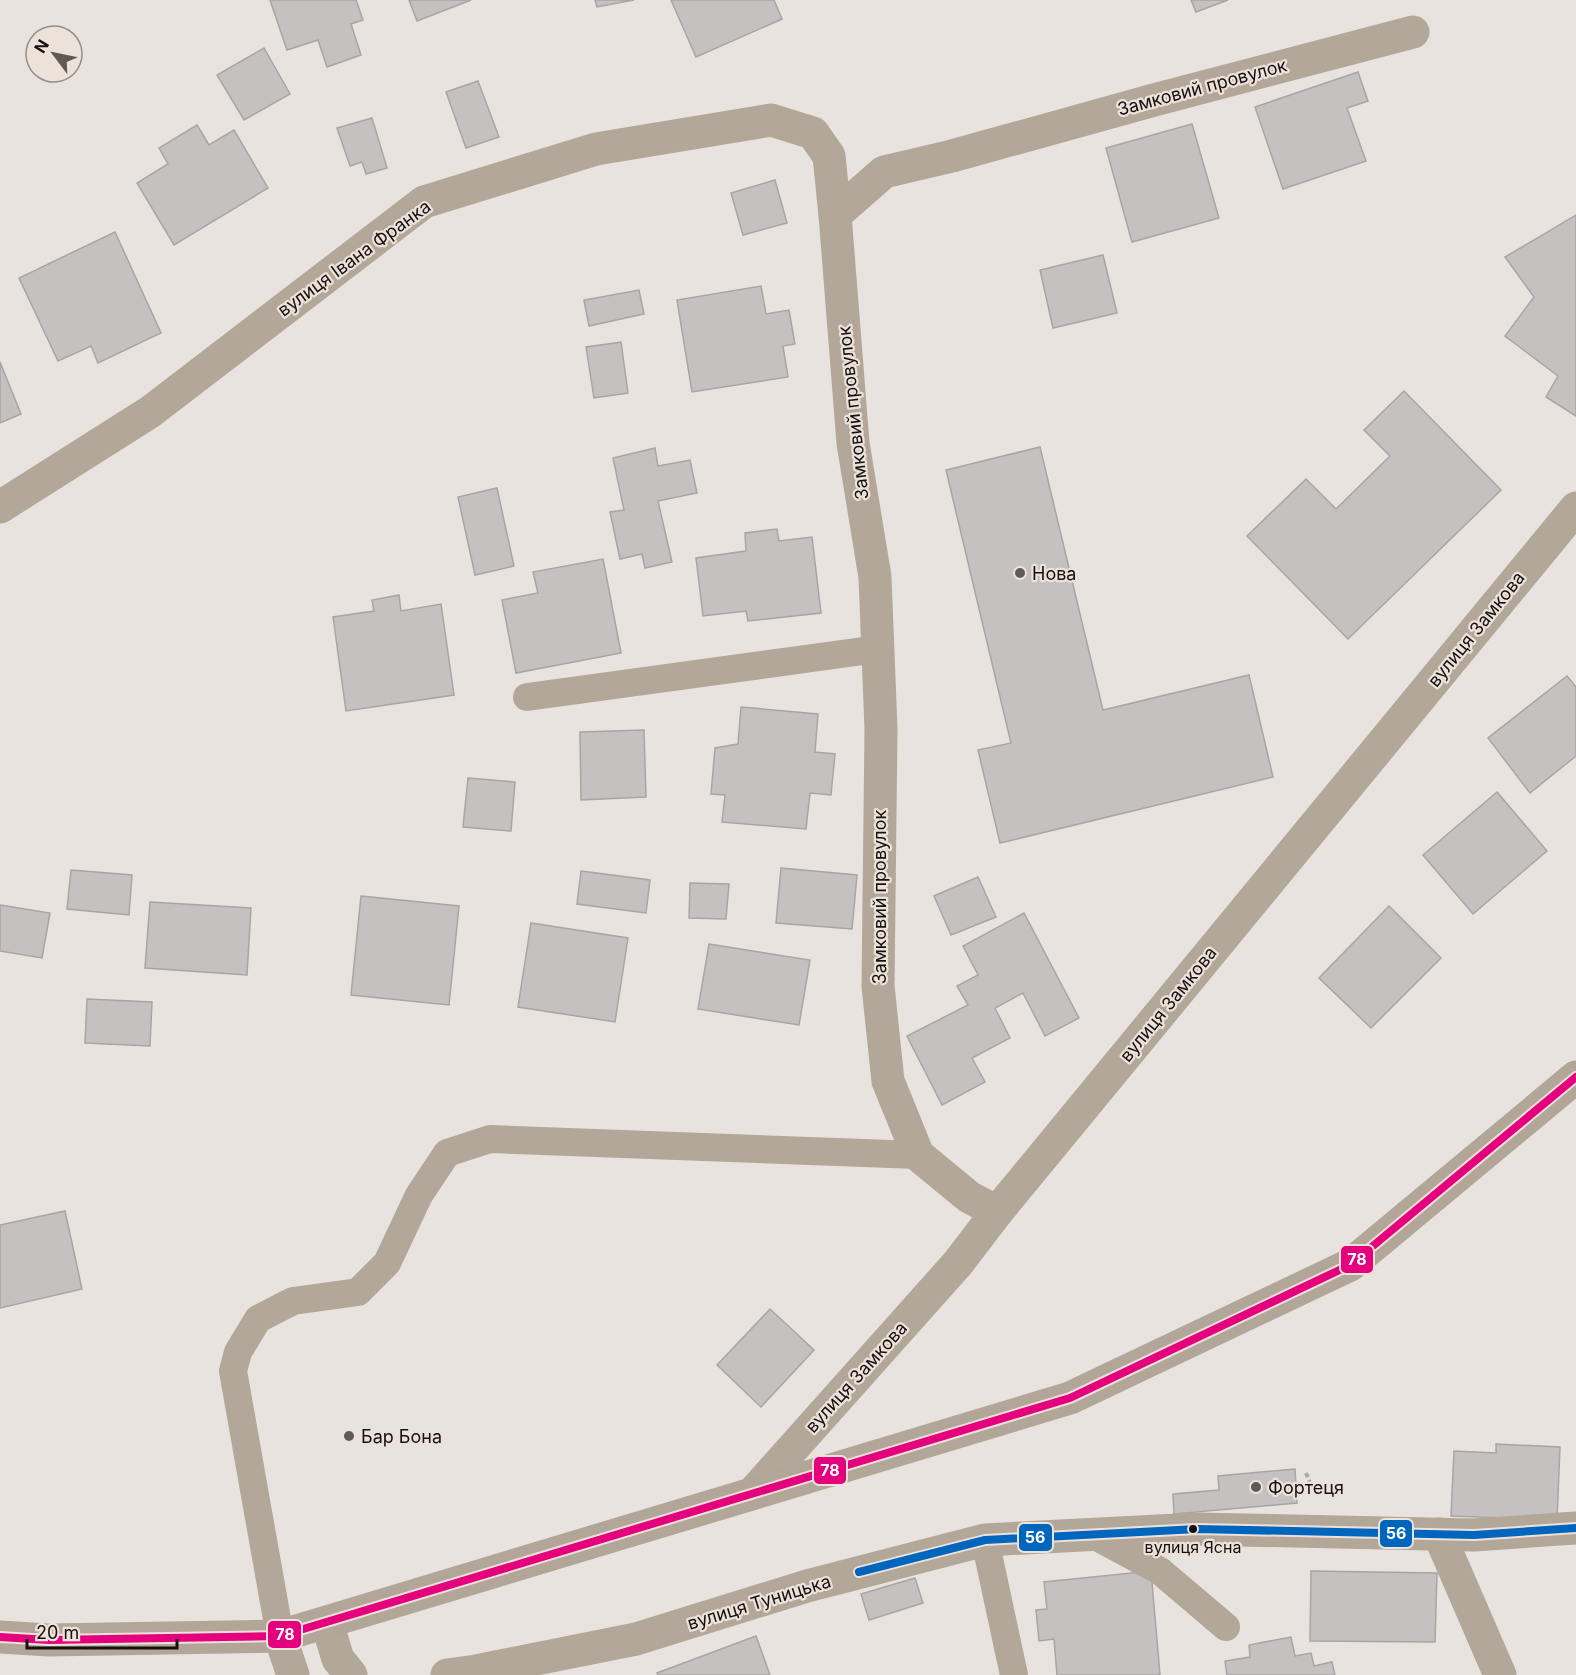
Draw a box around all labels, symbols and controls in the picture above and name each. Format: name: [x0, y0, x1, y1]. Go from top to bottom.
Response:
north arrow: [24, 24, 84, 84]
text: N: [30, 36, 53, 57]
street label: Замковий провулок: [1115, 54, 1289, 120]
street label: вулиця Івана Франка: [273, 195, 435, 321]
street label: Замковий провулок: [833, 325, 873, 501]
place label: Нова: [1032, 563, 1076, 584]
marker: Нова: [1013, 566, 1027, 580]
street label: вулиця Замкова: [1423, 567, 1529, 691]
street label: Замковий провулок: [869, 809, 890, 984]
street label: вулиця Замкова: [1115, 942, 1221, 1066]
line badge: 78: [1340, 1245, 1374, 1274]
text: 78: [1347, 1249, 1367, 1269]
street label: вулиця Замкова: [801, 1317, 911, 1437]
place label: Бар Бона: [361, 1426, 442, 1447]
marker: Бар Бона: [342, 1429, 356, 1443]
line badge: 78: [813, 1456, 847, 1485]
text: 78: [820, 1460, 840, 1480]
place label: Фортеця: [1268, 1477, 1344, 1498]
marker: Фортеця: [1249, 1480, 1263, 1494]
line badge: 56: [1379, 1519, 1413, 1548]
line badge: 56: [1018, 1523, 1053, 1552]
marker: вулиця Ясна: [1187, 1523, 1199, 1535]
text: 56: [1386, 1523, 1406, 1543]
text: 56: [1025, 1527, 1045, 1547]
place label: вулиця Ясна: [1145, 1537, 1241, 1557]
street label: вулиця Туницька: [685, 1570, 833, 1634]
scale bar: [27, 1612, 177, 1650]
line badge: 78: [267, 1620, 302, 1649]
text: 20 m: [36, 1622, 79, 1643]
text: 78: [275, 1624, 295, 1644]

